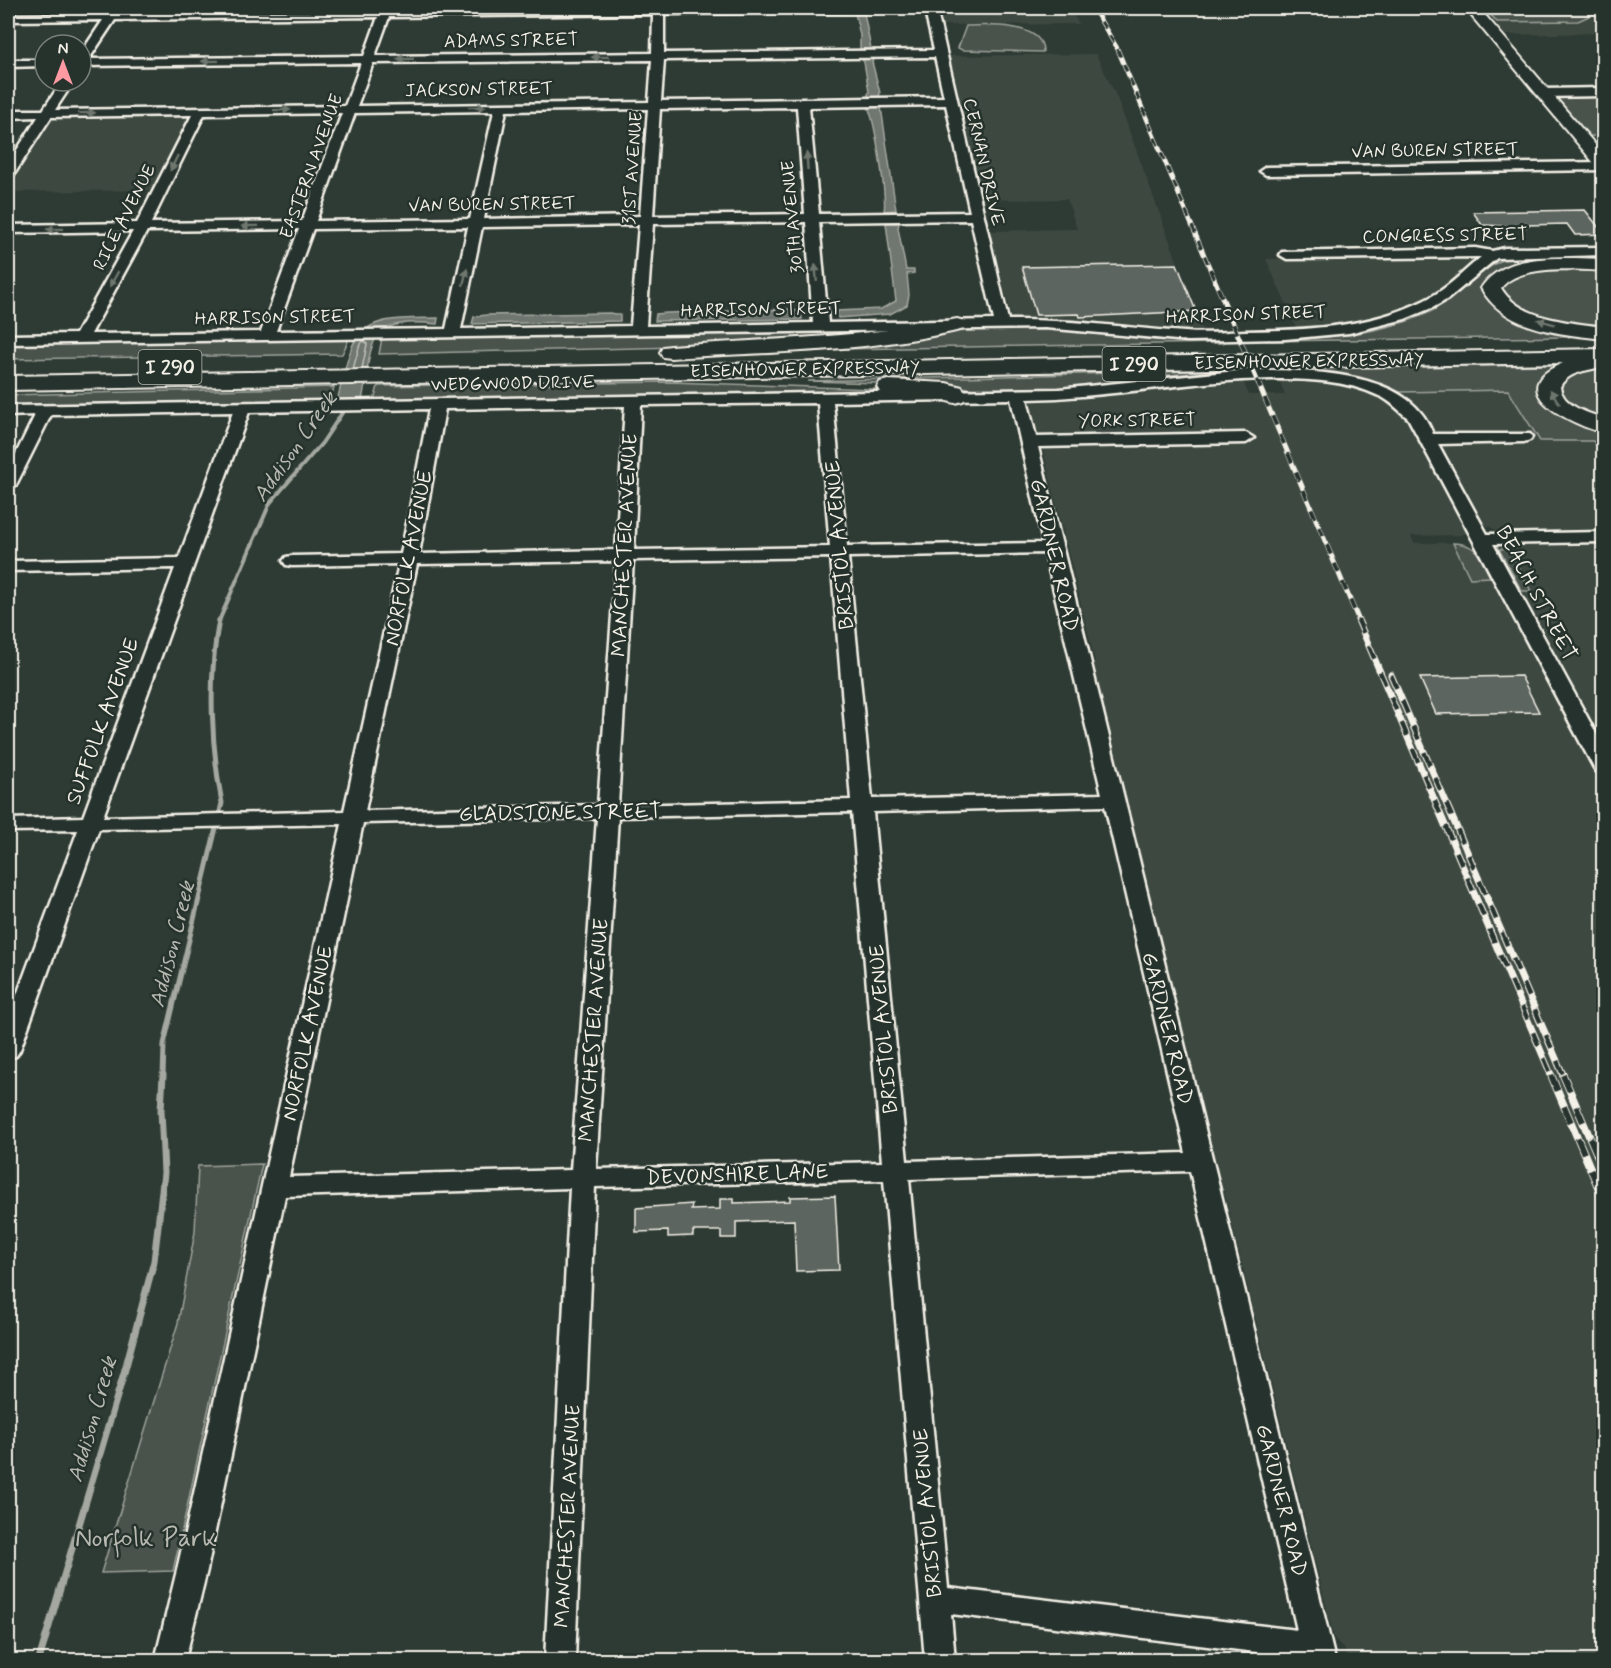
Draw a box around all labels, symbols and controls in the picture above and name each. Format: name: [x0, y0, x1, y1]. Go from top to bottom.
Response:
street label: ADAMS STREET: [444, 28, 578, 54]
north arrow: [33, 33, 93, 93]
text: N: [58, 39, 68, 60]
one-way arrow: [590, 52, 609, 61]
one-way arrow: [395, 54, 414, 64]
one-way arrow: [200, 57, 219, 66]
street label: JACKSON STREET: [405, 77, 553, 103]
street label: EASTERN AVENUE: [275, 91, 349, 242]
street label: CERNAN DRIVE: [957, 96, 1009, 229]
one-way arrow: [467, 103, 486, 112]
one-way arrow: [272, 105, 291, 115]
one-way arrow: [77, 108, 96, 117]
street label: 31ST AVENUE: [617, 111, 649, 225]
street label: VAN BUREN STREET: [1351, 138, 1519, 164]
one-way arrow: [802, 151, 812, 170]
one-way arrow: [169, 155, 178, 172]
street label: 30TH AVENUE: [776, 159, 810, 274]
street label: RICE AVENUE: [88, 160, 162, 275]
street label: VAN BUREN STREET: [408, 192, 576, 218]
one-way arrow: [240, 221, 259, 231]
street label: CONGRESS STREET: [1362, 223, 1528, 249]
one-way arrow: [45, 224, 64, 234]
one-way arrow: [811, 263, 821, 282]
one-way arrow: [460, 267, 470, 286]
one-way arrow: [109, 271, 119, 288]
street label: HARRISON STREET: [681, 297, 842, 323]
street label: HARRISON STREET: [1165, 300, 1327, 330]
street label: HARRISON STREET: [195, 305, 356, 331]
one-way arrow: [1537, 317, 1555, 326]
road number: I 290: [1102, 347, 1166, 381]
street label: EISENHOWER EXPRESSWAY: [1194, 348, 1424, 376]
road number: I 290: [138, 350, 201, 384]
street label: EISENHOWER EXPRESSWAY: [690, 356, 920, 384]
street label: WEDGWOOD DRIVE: [431, 371, 595, 397]
water label: Addison Creek: [247, 385, 345, 508]
one-way arrow: [1549, 389, 1560, 406]
street label: YORK STREET: [1078, 408, 1196, 434]
street label: MANCHESTER AVENUE: [605, 432, 645, 658]
street label: BRISTOL AVENUE: [819, 459, 861, 631]
street label: NORFOLK AVENUE: [378, 468, 440, 648]
street label: GARDNER ROAD: [1023, 476, 1085, 634]
street label: BEACH STREET: [1489, 521, 1584, 666]
street label: SUFFOLK AVENUE: [60, 634, 146, 809]
street label: GLADSTONE STREET: [459, 797, 661, 829]
water label: Addison Creek: [144, 877, 203, 1010]
street label: MANCHESTER AVENUE: [572, 917, 616, 1143]
street label: NORFOLK AVENUE: [276, 943, 340, 1123]
street label: BRISTOL AVENUE: [863, 943, 905, 1115]
street label: GARDNER ROAD: [1135, 949, 1200, 1107]
street label: DEVONSHIRE LANE: [646, 1158, 829, 1192]
water label: Addison Creek: [62, 1352, 125, 1485]
street label: MANCHESTER AVENUE: [548, 1403, 588, 1629]
street label: GARDNER ROAD: [1249, 1421, 1314, 1579]
street label: BRISTOL AVENUE: [907, 1427, 949, 1599]
park label: Norfolk Park: [75, 1522, 217, 1558]

